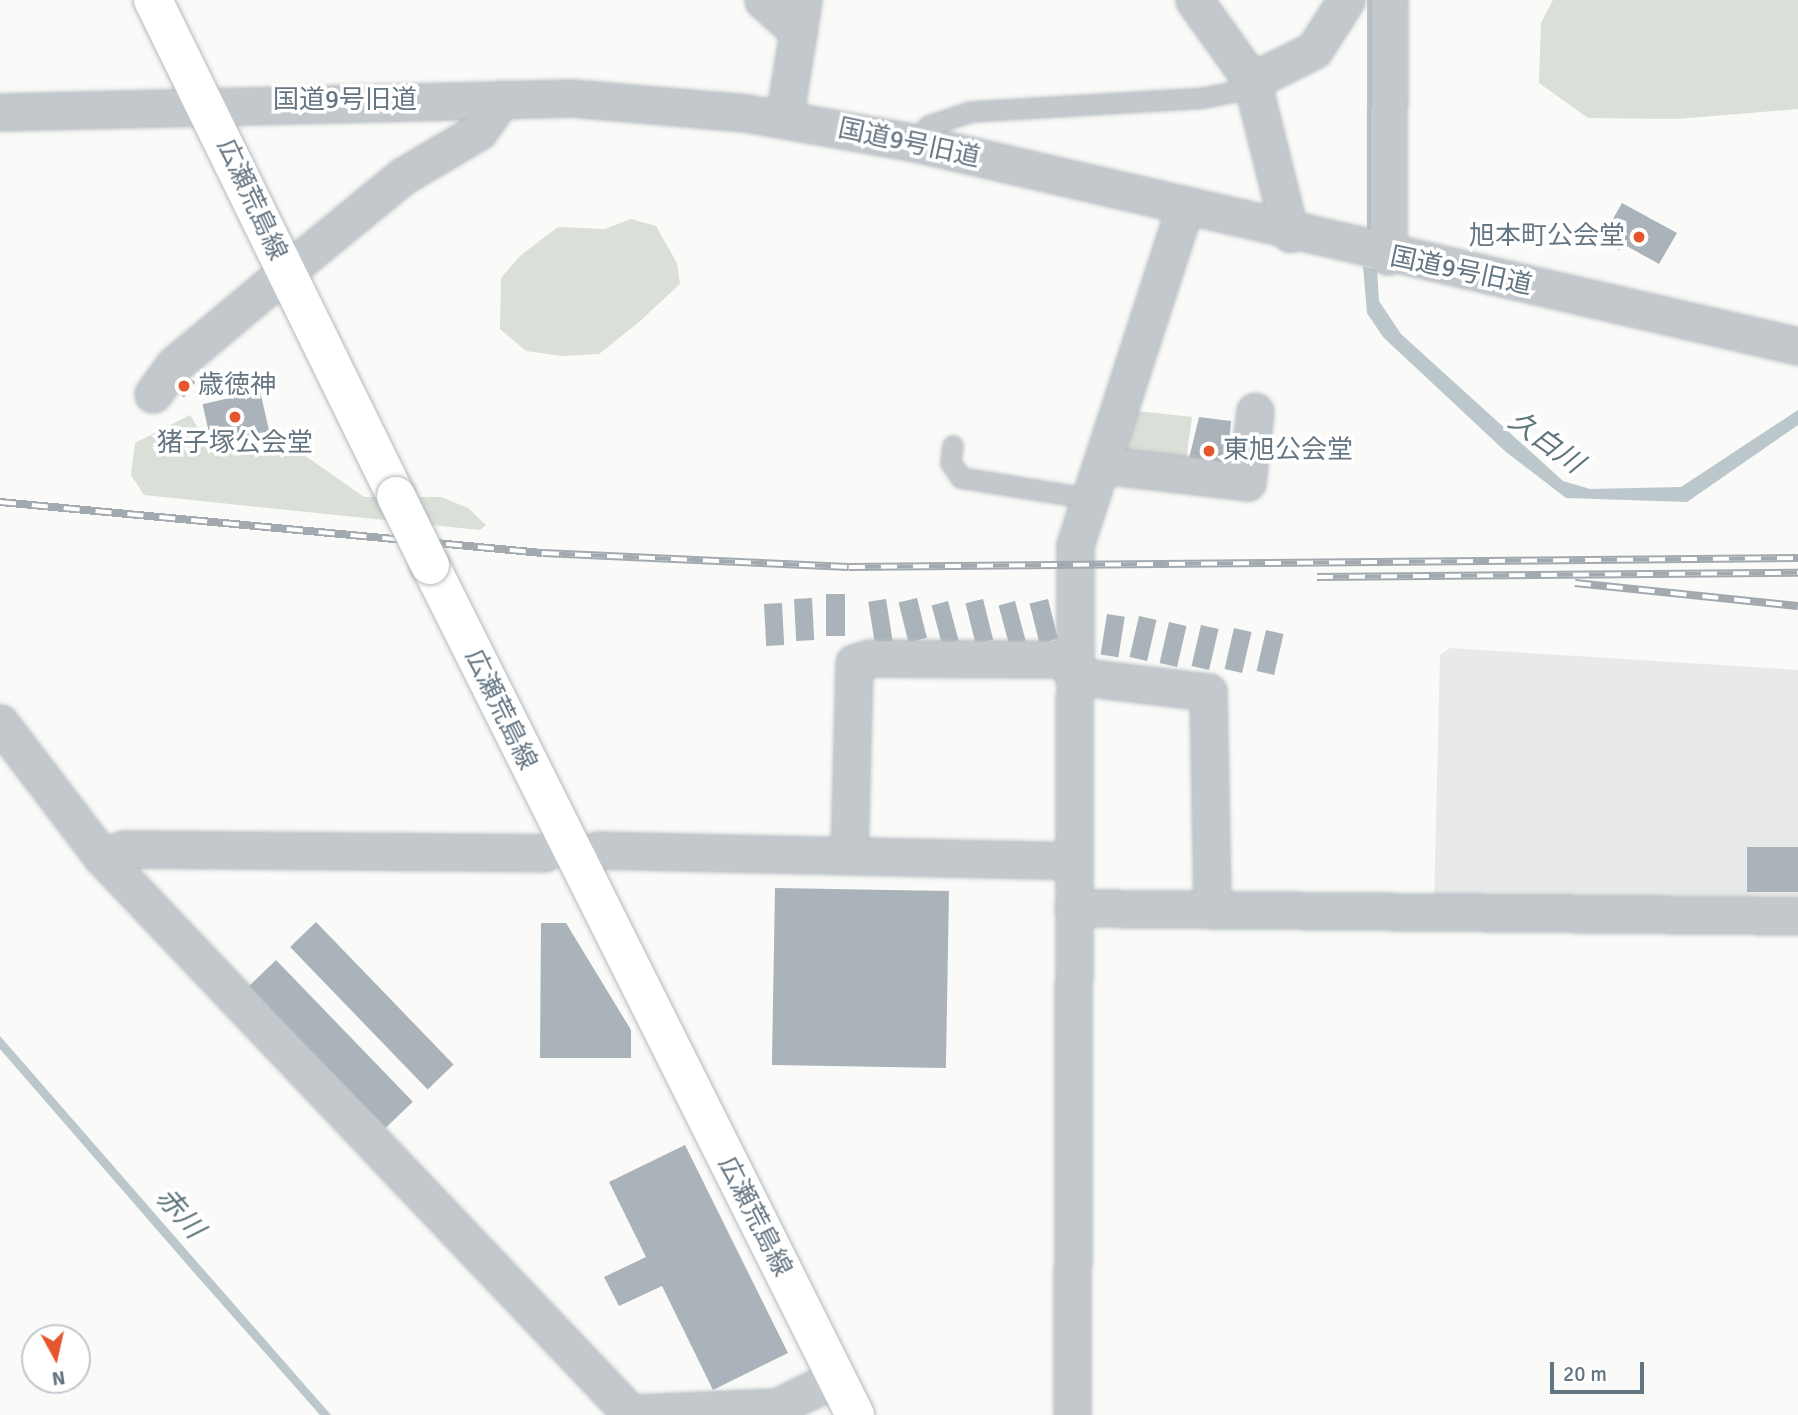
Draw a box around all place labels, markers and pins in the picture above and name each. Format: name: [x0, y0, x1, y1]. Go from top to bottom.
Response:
place label: 旭本町公会堂: [1469, 221, 1625, 253]
marker: 旭本町公会堂: [1631, 229, 1647, 245]
place label: 歳徳神: [198, 370, 276, 402]
marker: 歳徳神: [176, 378, 192, 394]
marker: 猪子塚公会堂: [227, 409, 243, 425]
place label: 猪子塚公会堂: [157, 428, 313, 460]
place label: 東旭公会堂: [1223, 435, 1353, 467]
marker: 東旭公会堂: [1201, 443, 1217, 459]

